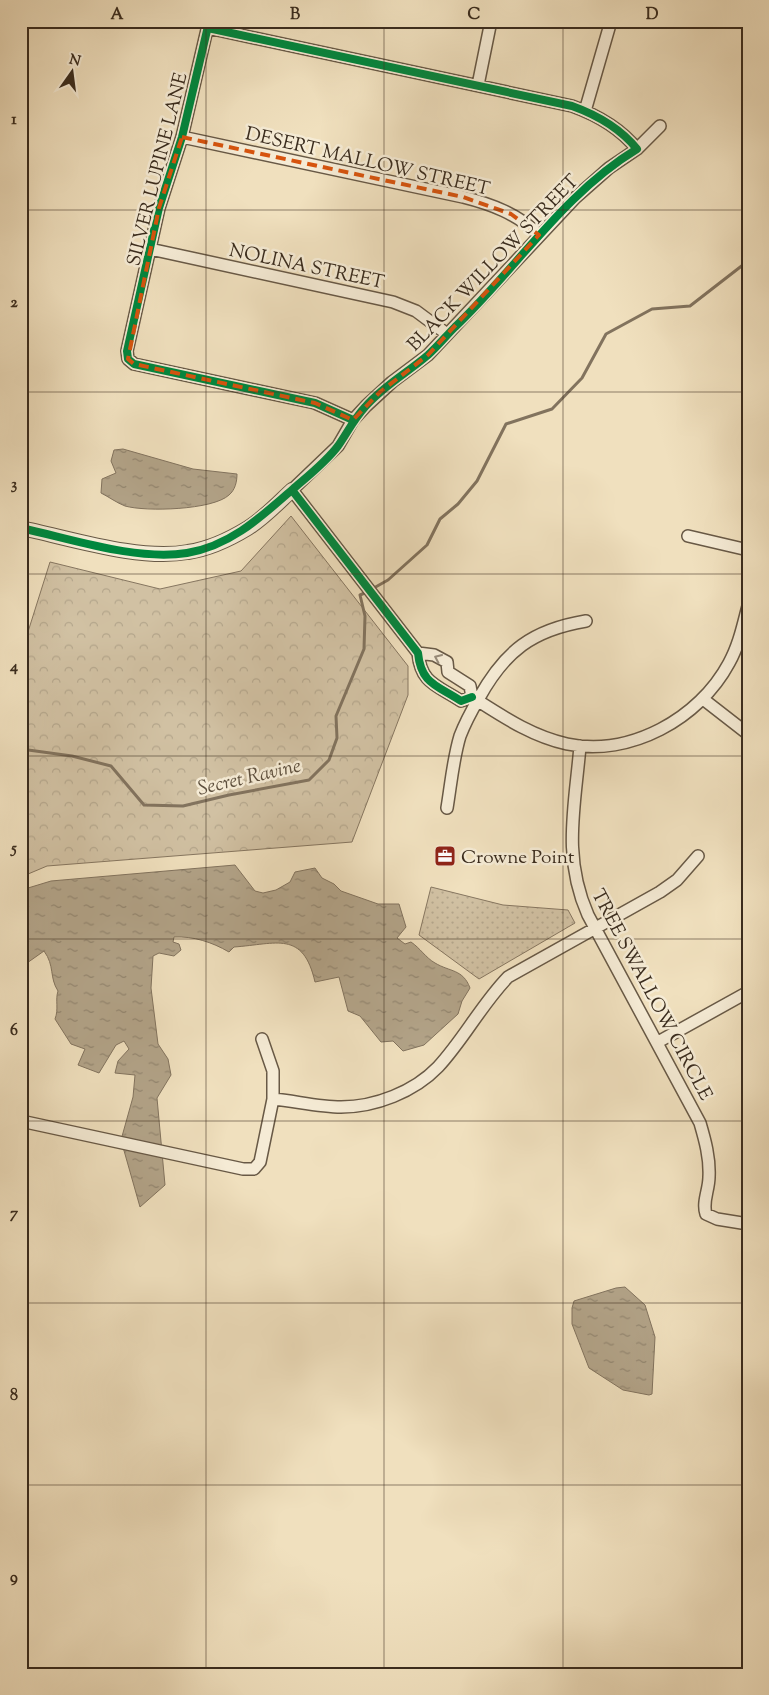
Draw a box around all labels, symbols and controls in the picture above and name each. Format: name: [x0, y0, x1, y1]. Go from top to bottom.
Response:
text: A: [111, 4, 124, 27]
text: B: [290, 4, 300, 27]
text: C: [468, 4, 481, 27]
text: D: [646, 4, 659, 27]
north arrow: [48, 48, 98, 98]
text: N: [67, 50, 83, 72]
street label: SILVER LUPINE LANE: [121, 69, 196, 269]
text: 1: [11, 109, 17, 132]
street label: DESERT MALLOW STREET: [243, 121, 492, 204]
street label: BLACK WILLOW STREET: [402, 169, 586, 358]
street label: NOLINA STREET: [226, 238, 387, 297]
text: 2: [10, 292, 18, 315]
text: 3: [11, 474, 18, 497]
one-way arrow: [434, 653, 443, 664]
text: 4: [9, 656, 18, 679]
water label: Secret Ravine: [195, 752, 304, 804]
text: 5: [9, 838, 17, 861]
office icon: Crowne Point: [433, 844, 457, 868]
place label: Crowne Point: [461, 845, 575, 872]
street label: TREE SWALLOW CIRCLE: [584, 885, 718, 1106]
text: 6: [10, 1020, 18, 1043]
text: 7: [10, 1203, 19, 1226]
text: 8: [10, 1385, 18, 1408]
text: 9: [10, 1567, 18, 1590]

